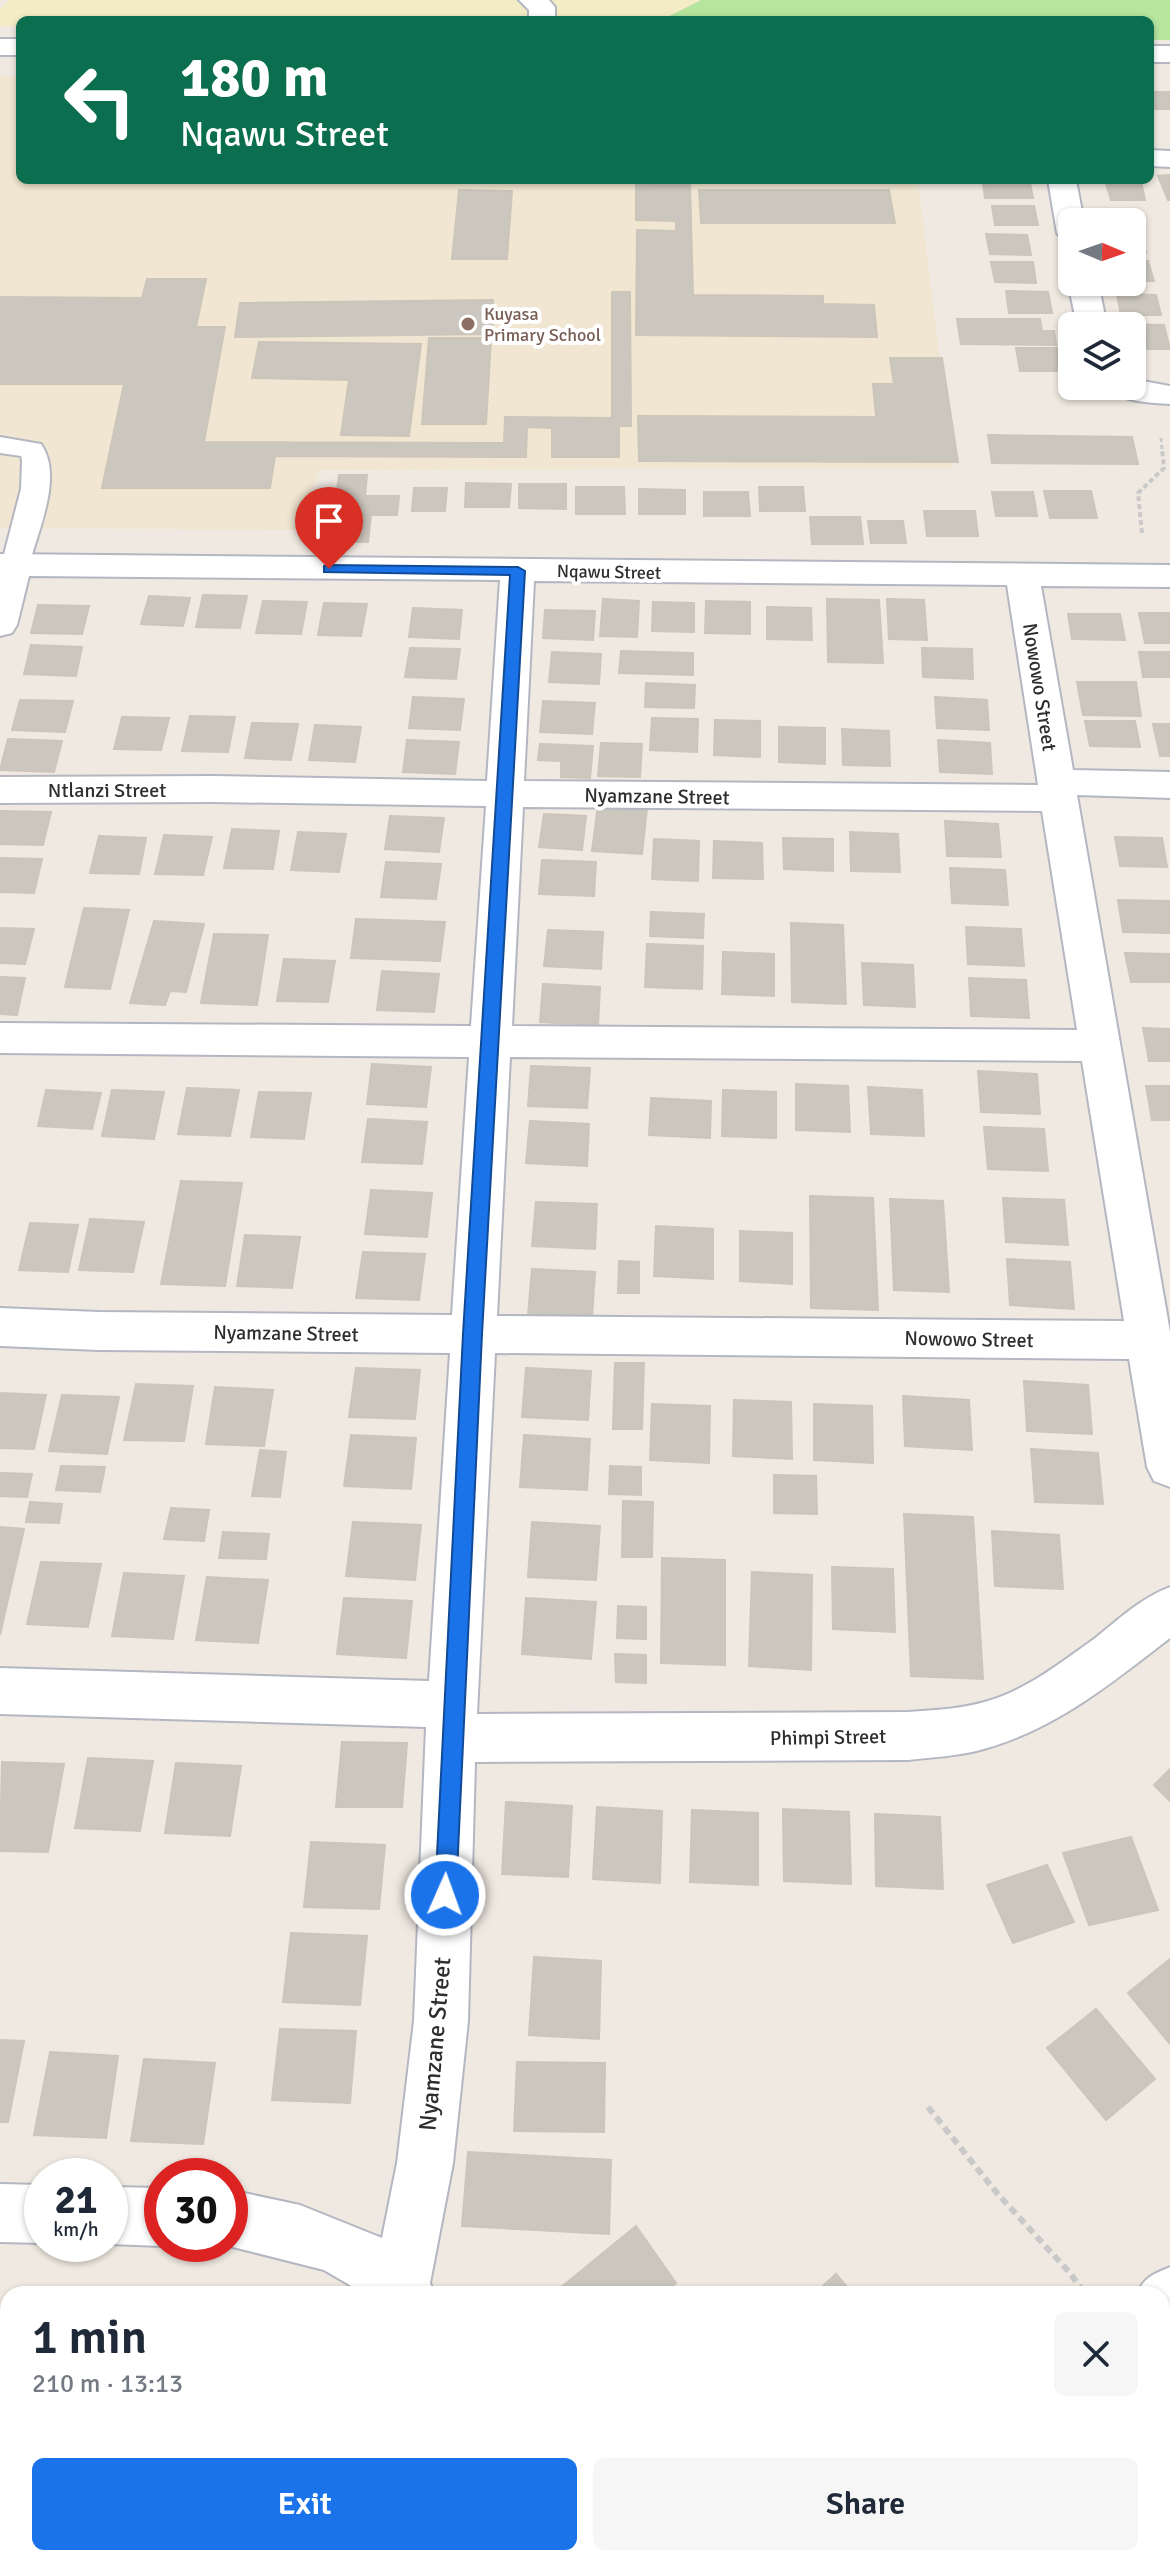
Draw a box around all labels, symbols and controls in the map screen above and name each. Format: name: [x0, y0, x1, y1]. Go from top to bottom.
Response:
text: 180 m: [180, 43, 328, 112]
icon: left: [48, 48, 152, 152]
text: Nqawu Street: [180, 112, 389, 157]
north arrow: [1058, 208, 1146, 296]
map controls: [1058, 208, 1146, 400]
place label: Kuyasa Primary School: [484, 303, 601, 346]
button: layers: [1058, 312, 1146, 400]
marker: Kuyasa Primary School: [459, 315, 477, 333]
pin: [295, 487, 363, 569]
icon: arrive: [307, 499, 351, 543]
street label: Nqawu Street: [557, 560, 661, 584]
street label: Nowowo Street: [1017, 621, 1062, 753]
street label: Ntlanzi Street: [48, 778, 166, 803]
street label: Nyamzane Street: [584, 783, 730, 810]
street label: Nyamzane Street: [213, 1320, 359, 1347]
street label: Nowowo Street: [904, 1326, 1034, 1353]
street label: Phimpi Street: [770, 1724, 886, 1751]
position arrow: [403, 1853, 487, 1937]
street label: Nyamzane Street: [412, 1956, 458, 2132]
speed limit sign: 30: [144, 2158, 248, 2262]
text: 21: [54, 2175, 98, 2225]
text: km/h: [53, 2217, 99, 2242]
text: 1 min: [32, 2308, 147, 2367]
button: close: [1054, 2312, 1138, 2396]
text: 210 m · 13:13: [32, 2368, 183, 2400]
button: Exit: [32, 2458, 577, 2550]
button: Share: [593, 2458, 1138, 2550]

